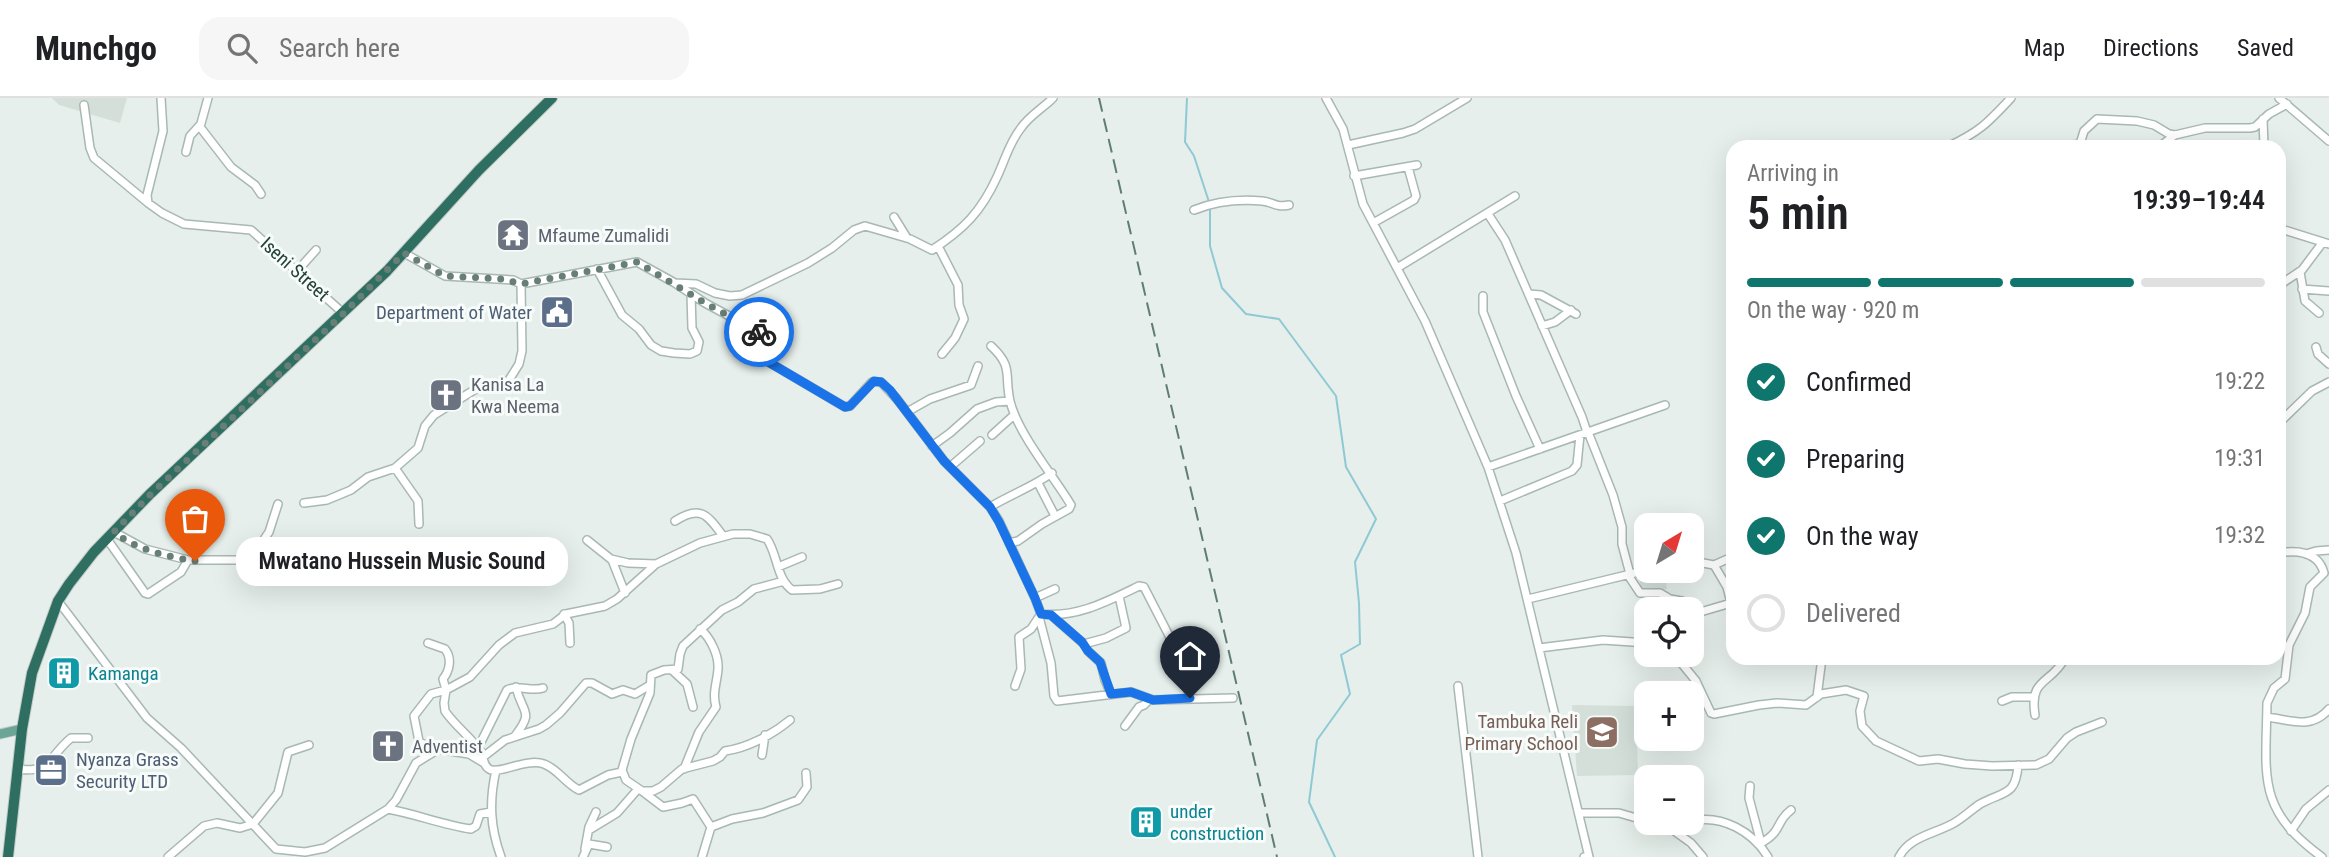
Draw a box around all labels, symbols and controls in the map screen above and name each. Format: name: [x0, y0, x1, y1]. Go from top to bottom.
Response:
search box: [199, 17, 689, 80]
text: Munchgo: [35, 29, 157, 68]
icon: search: [223, 29, 261, 67]
text: Search here: [279, 33, 400, 63]
text: Map: [2024, 34, 2065, 62]
text: Directions: [2103, 34, 2199, 62]
text: Saved: [2237, 34, 2294, 62]
text: Arriving in: [1747, 160, 1839, 187]
text: 19:39–19:44: [2132, 185, 2265, 215]
text: 5 min: [1747, 186, 1849, 240]
temple icon: Mfaume Zumalidi: [494, 216, 532, 254]
place label: Mfaume Zumalidi: [538, 224, 669, 247]
street label: Iseni Street: [256, 232, 334, 306]
public building icon: Department of Water: [538, 293, 576, 331]
courier: [724, 297, 794, 367]
text: On the way · 920 m: [1747, 297, 1919, 324]
place label: Department of Water: [376, 301, 532, 324]
icon: bike: [740, 313, 778, 351]
icon: check: [1747, 363, 1785, 401]
text: Confirmed: [1806, 367, 1912, 397]
text: 19:22: [2214, 368, 2265, 395]
place label: Kanisa La Kwa Neema: [471, 373, 560, 418]
church icon: Kanisa La Kwa Neema: [427, 376, 465, 414]
icon: check: [1747, 440, 1785, 478]
text: Preparing: [1806, 444, 1905, 474]
text: 19:31: [2214, 445, 2265, 472]
pin: [165, 489, 225, 561]
icon: bag: [176, 500, 214, 538]
north arrow: [1634, 513, 1704, 583]
map controls: [1634, 513, 1704, 835]
icon: check: [1747, 517, 1785, 555]
text: On the way: [1806, 521, 1919, 551]
text: 19:32: [2214, 522, 2265, 549]
callout: Mwatano Hussein Music Sound: [237, 536, 570, 586]
text: Mwatano Hussein Music Sound: [259, 548, 545, 575]
button: locate: [1634, 597, 1704, 667]
text: Delivered: [1806, 598, 1901, 628]
pin: [1160, 626, 1220, 698]
icon: home: [1171, 637, 1209, 675]
building icon: Kamanga: [45, 654, 83, 692]
place label: Kamanga: [88, 662, 159, 685]
button: +: [1634, 681, 1704, 751]
place label: Tambuka Reli Primary School: [1464, 710, 1578, 755]
school or university icon: Tambuka Reli Primary School: [1583, 713, 1621, 751]
church icon: Adventist: [369, 727, 407, 765]
place label: Adventist: [412, 735, 483, 758]
place label: Nyanza Grass Security LTD: [76, 748, 179, 793]
office icon: Nyanza Grass Security LTD: [32, 751, 70, 789]
button: −: [1634, 765, 1704, 835]
place label: under construction: [1170, 800, 1264, 845]
building icon: under construction: [1127, 803, 1165, 841]

